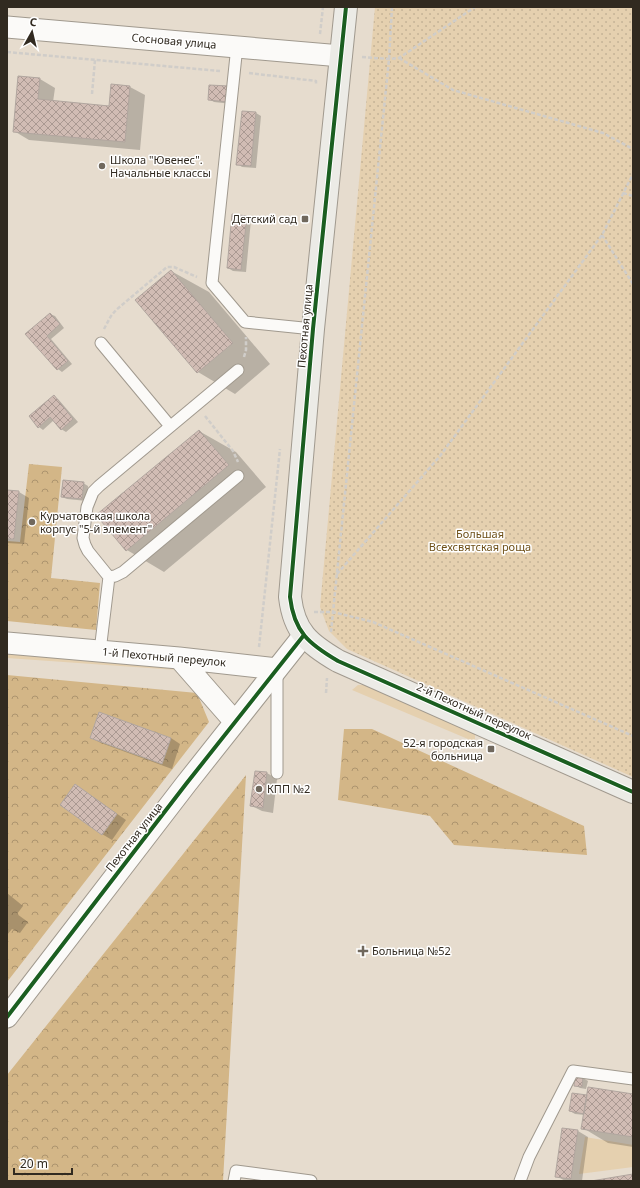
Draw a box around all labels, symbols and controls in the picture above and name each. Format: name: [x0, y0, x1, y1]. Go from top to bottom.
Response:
north arrow: [12, 12, 52, 52]
text: С: [29, 14, 38, 30]
street label: Сосновая улица: [131, 29, 217, 52]
place label: Школа "Ювенес". Начальные классы: [110, 152, 211, 180]
marker: Школа "Ювенес". Начальные классы: [97, 161, 107, 171]
place label: Детский сад: [232, 211, 297, 226]
marker: Детский сад: [300, 214, 310, 224]
street label: Пехотная улица: [293, 283, 316, 369]
place label: Курчатовская школа корпус "5-й элемент": [40, 508, 152, 536]
marker: Курчатовская школа корпус "5-й элемент": [27, 517, 37, 527]
park label: Большая Всехсвятская роща: [429, 526, 531, 554]
street label: 1-й Пехотный переулок: [102, 644, 227, 669]
street label: 2-й Пехотный переулок: [414, 678, 534, 743]
place label: 52-я городская больница: [403, 735, 483, 763]
marker: 52-я городская больница: [486, 744, 496, 754]
place label: КПП №2: [267, 781, 310, 796]
marker: КПП №2: [254, 784, 264, 794]
street label: Пехотная улица: [102, 799, 165, 874]
place label: Больница №52: [372, 943, 451, 958]
marker: Больница №52: [357, 945, 369, 957]
scale bar: [14, 1150, 72, 1176]
text: 20 m: [20, 1155, 48, 1172]

